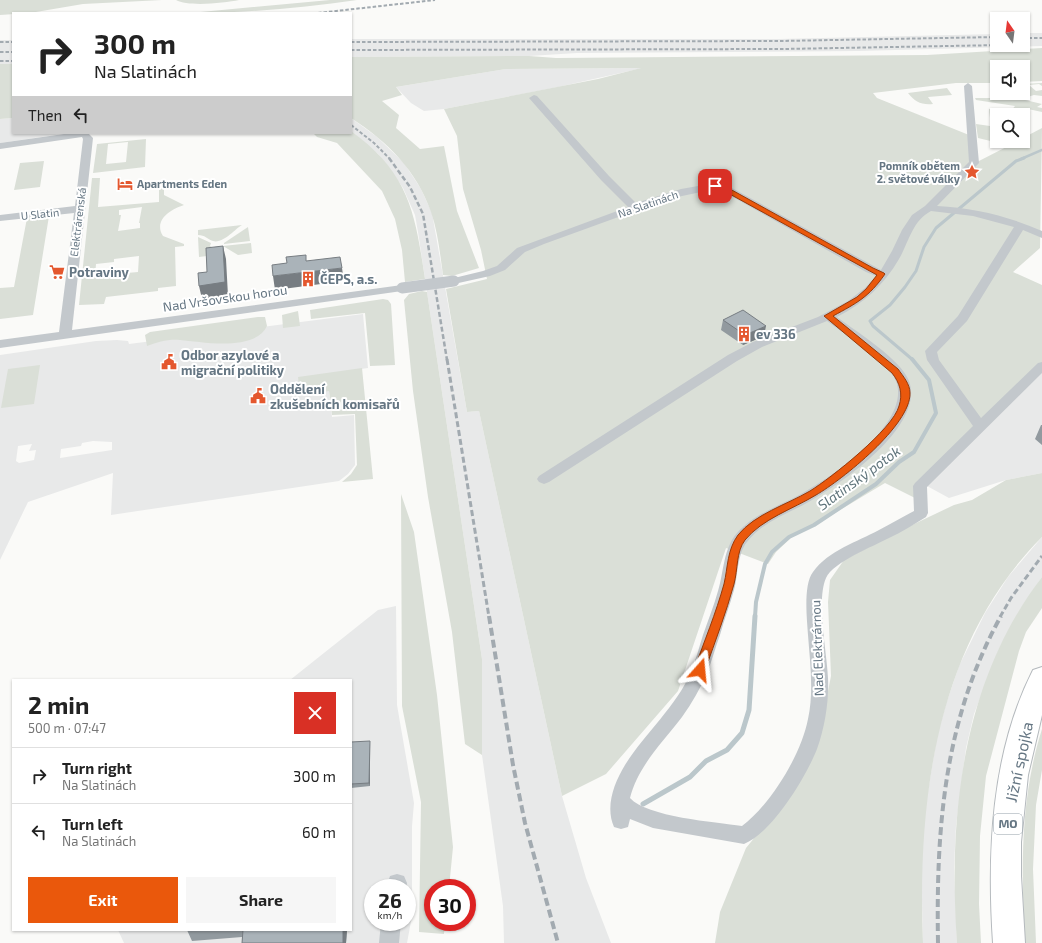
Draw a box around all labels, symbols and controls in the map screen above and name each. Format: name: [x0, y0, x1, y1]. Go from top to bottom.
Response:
north arrow: [990, 12, 1030, 52]
map controls: [990, 12, 1030, 148]
text: 300 m: [94, 26, 176, 60]
icon: right: [28, 28, 80, 80]
text: Na Slatinách: [94, 60, 197, 82]
button: sound: [990, 60, 1030, 100]
icon: left: [70, 104, 92, 126]
text: Then: [28, 106, 62, 124]
button: search: [990, 108, 1030, 148]
place label: Pomník obětem 2. světové války: [877, 159, 961, 186]
place icon: Pomník obětem 2. světové války: [963, 163, 981, 181]
pin: [698, 169, 732, 203]
hotel icon: Apartments Eden: [116, 175, 134, 193]
icon: arrive: [704, 175, 726, 197]
place label: Apartments Eden: [137, 177, 227, 190]
street label: Elektrárenská: [67, 187, 88, 257]
street label: Na Slatinách: [616, 187, 680, 220]
street label: U Slatin: [20, 205, 60, 222]
supermarket icon: Potraviny: [48, 263, 66, 281]
place label: Potraviny: [69, 264, 130, 280]
building icon: ČEPS, a.s.: [299, 270, 317, 288]
place label: ČEPS, a.s.: [320, 270, 377, 287]
street label: Nad Vršovskou horou: [162, 281, 288, 315]
building icon: ev 336: [735, 325, 753, 343]
place label: ev 336: [756, 326, 796, 342]
place label: Odbor azylové a migrační politiky: [181, 347, 285, 378]
public building icon: Odbor azylové a migrační politiky: [160, 353, 178, 371]
place label: Oddělení zkušebních komisařů: [270, 381, 400, 412]
public building icon: Oddělení zkušebních komisařů: [249, 387, 267, 405]
water label: Slatinský potok: [814, 442, 903, 513]
street label: Nad Elektrárnou: [807, 600, 827, 696]
position arrow: [679, 649, 721, 691]
text: 2 min: [28, 690, 89, 719]
button: close: [294, 692, 336, 734]
text: 500 m · 07:47: [28, 720, 106, 736]
street label: Jižní spojka: [1001, 720, 1037, 804]
text: Turn right: [62, 759, 132, 777]
icon: right: [28, 765, 50, 787]
text: 300 m: [293, 767, 336, 785]
text: Na Slatinách: [62, 777, 136, 793]
road number: MO: [994, 814, 1022, 834]
text: Turn left: [62, 815, 123, 833]
icon: left: [28, 821, 50, 843]
text: 60 m: [302, 823, 336, 841]
text: Na Slatinách: [62, 833, 136, 849]
button: Exit: [28, 877, 178, 923]
button: Share: [186, 877, 336, 923]
speed limit sign: 30: [424, 879, 476, 931]
text: 26: [378, 888, 402, 912]
text: km/h: [378, 909, 402, 921]

